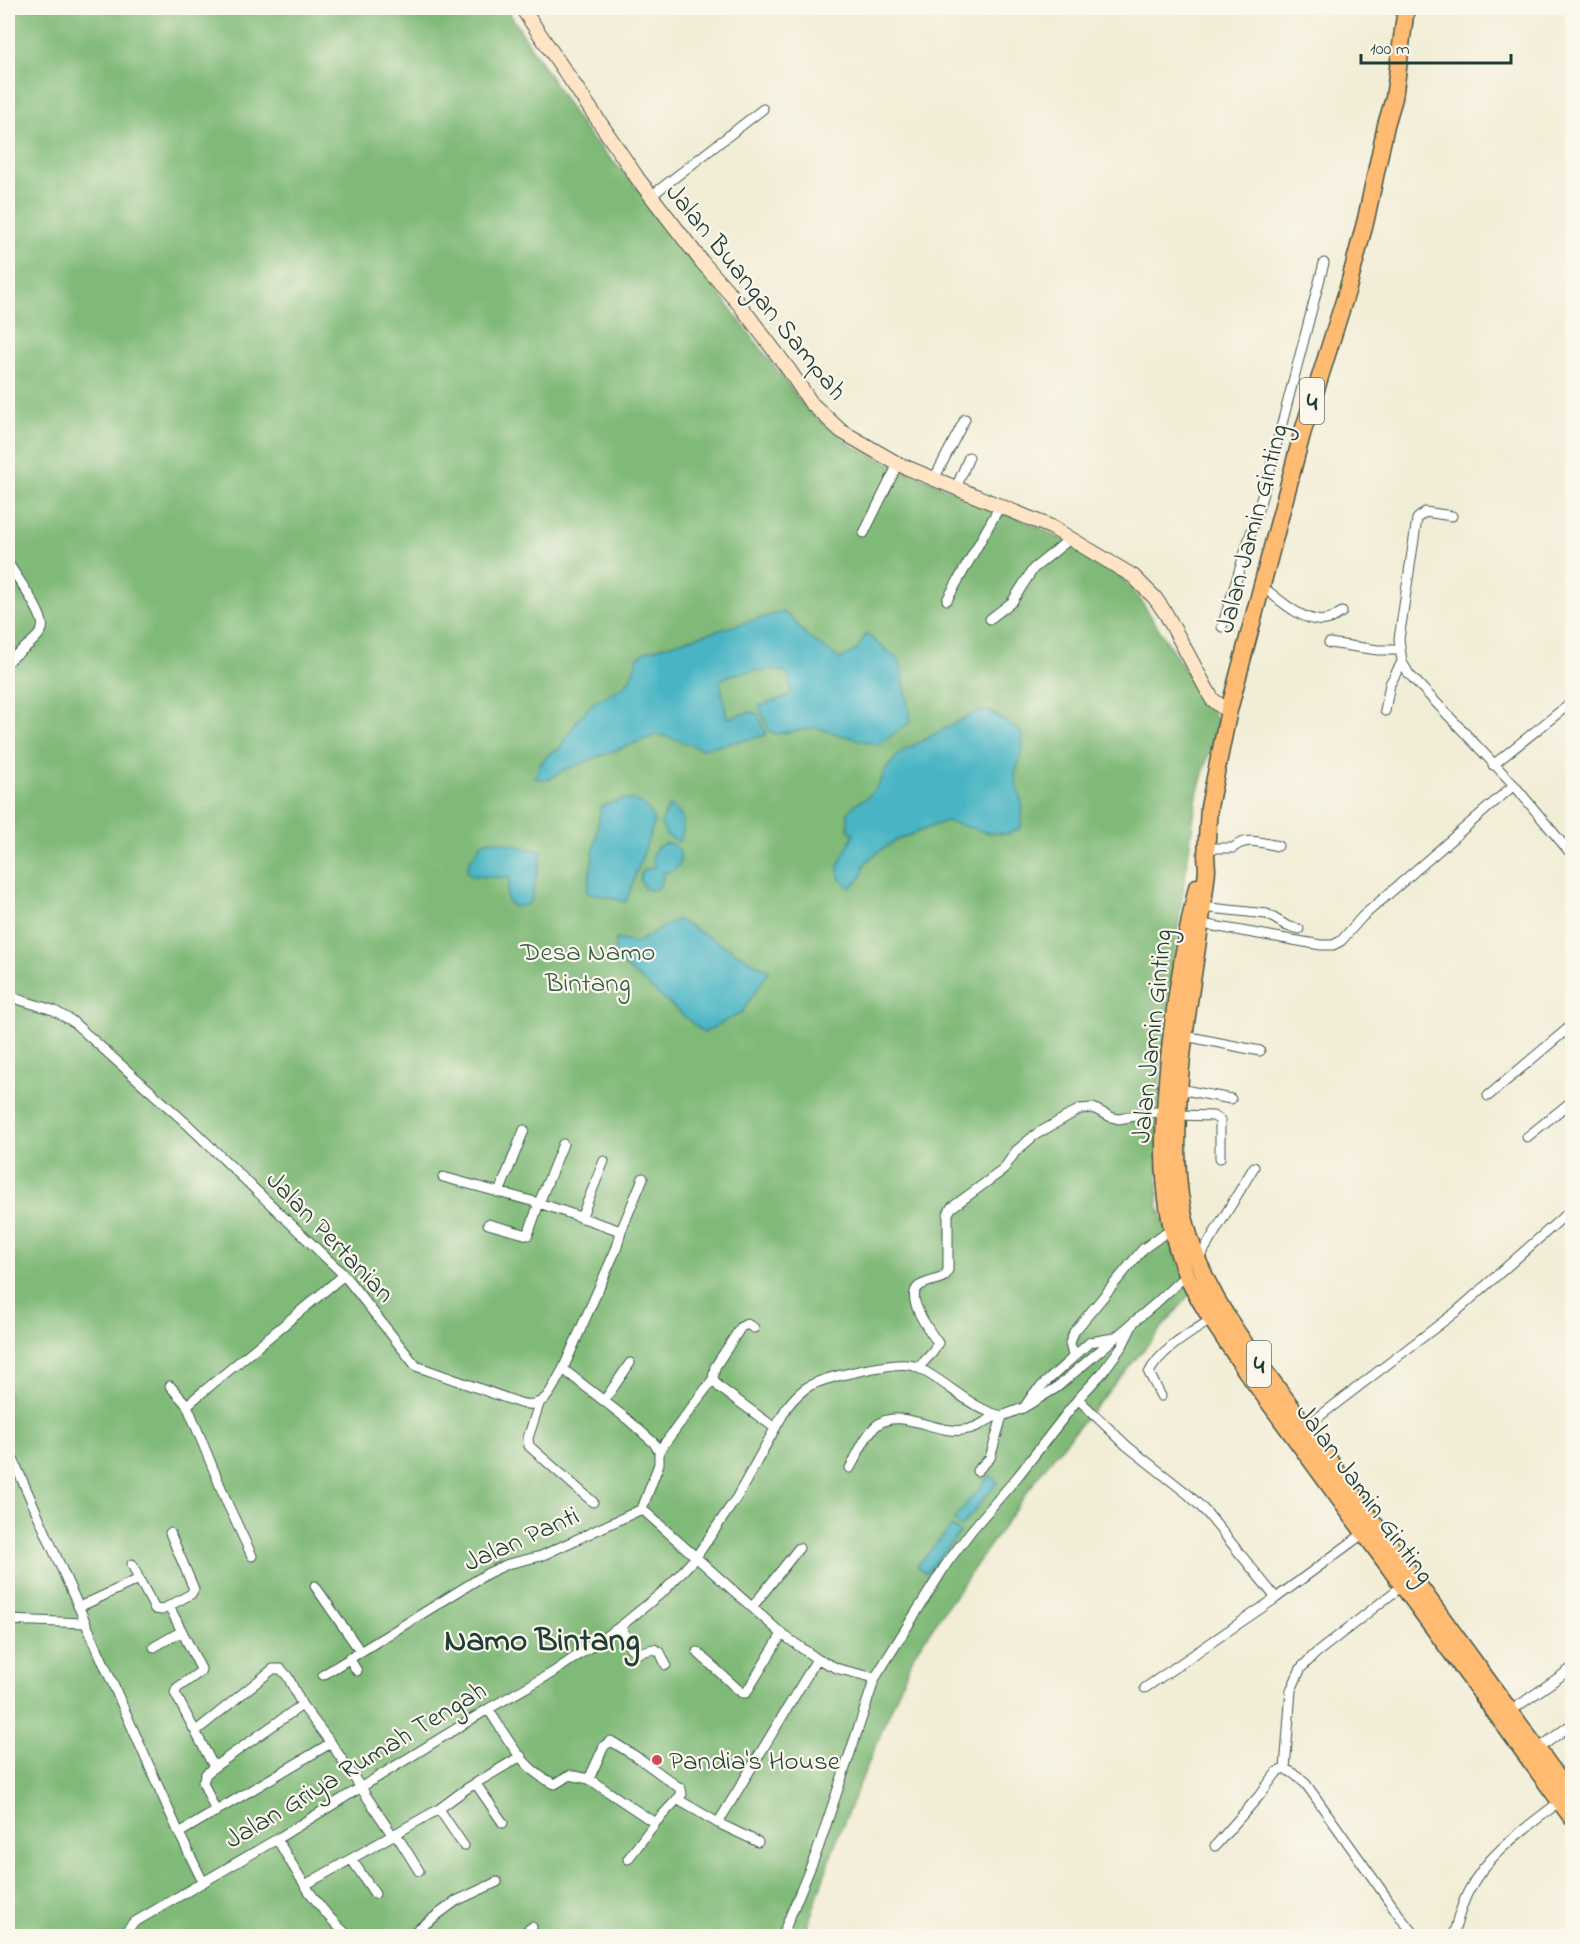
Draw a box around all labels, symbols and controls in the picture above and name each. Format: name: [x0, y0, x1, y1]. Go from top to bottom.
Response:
scale bar: [1361, 27, 1511, 65]
text: 100 m: [1370, 37, 1410, 63]
street label: Jalan Buangan Sampah: [655, 175, 855, 410]
road number: 4: [1300, 378, 1324, 424]
street label: Jalan Jamin Ginting: [1207, 420, 1300, 638]
street label: Jalan Jamin Ginting: [1123, 927, 1184, 1145]
park label: Desa Namo Bintang: [520, 934, 655, 1004]
street label: Jalan Pertanian: [256, 1163, 403, 1313]
road number: 4: [1247, 1341, 1271, 1387]
street label: Jalan Jamin Ginting: [1285, 1396, 1443, 1593]
street label: Jalan Panti: [458, 1497, 586, 1583]
district label: Namo Bintang: [444, 1618, 640, 1667]
street label: Jalan Griya Rumah Tengah: [218, 1672, 495, 1860]
place label: Pandia's House: [669, 1743, 841, 1782]
marker: Pandia's House: [650, 1753, 664, 1767]

